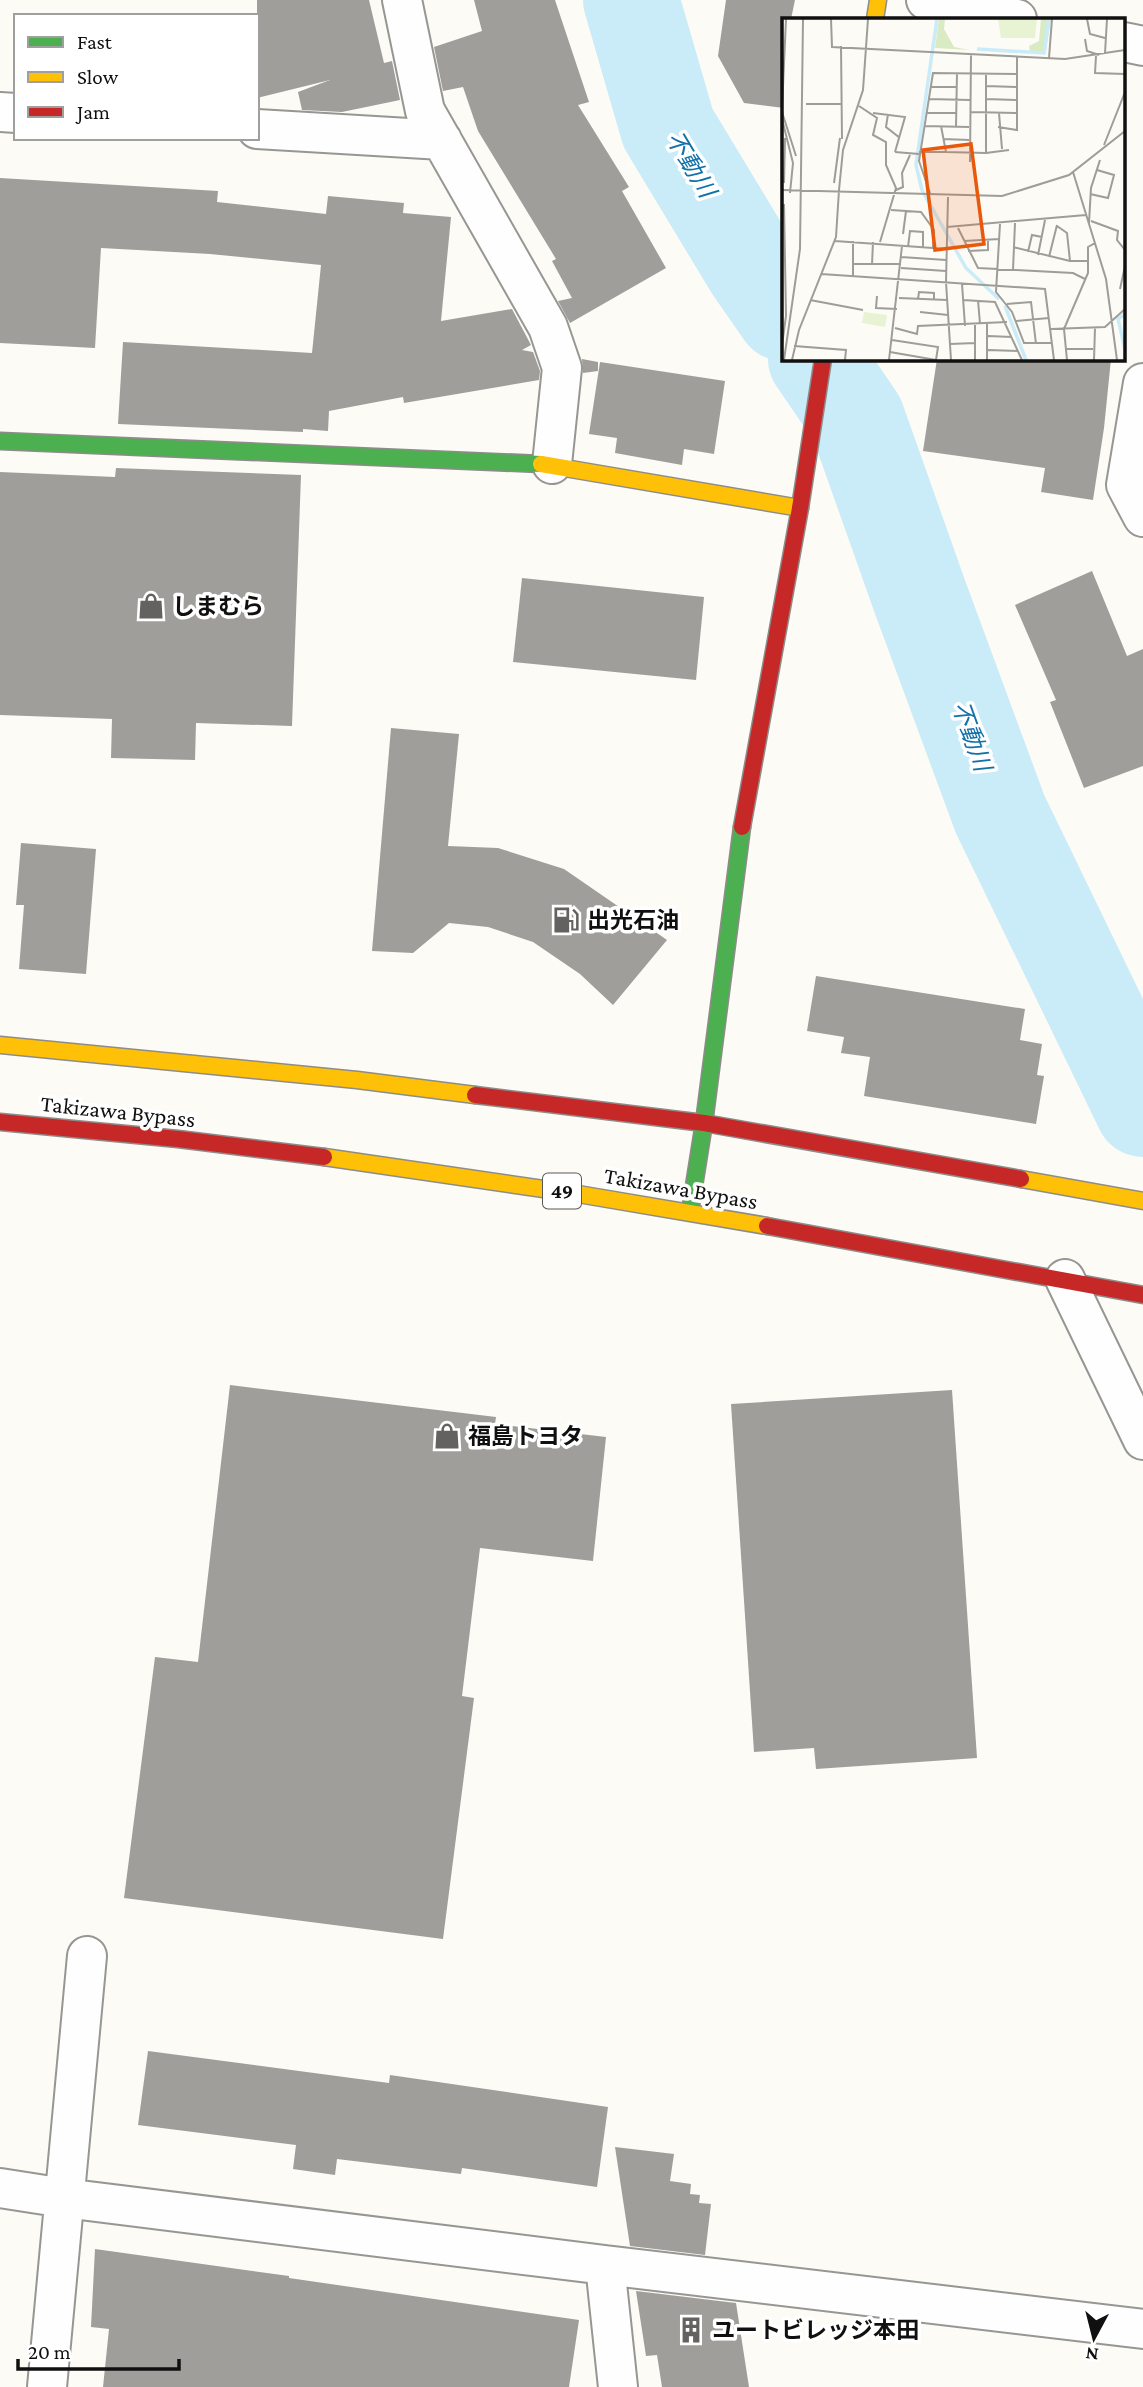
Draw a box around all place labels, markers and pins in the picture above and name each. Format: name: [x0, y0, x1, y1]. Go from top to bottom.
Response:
shop icon: しまむら: [136, 591, 166, 621]
place label: しまむら: [172, 593, 264, 619]
fuel station icon: 出光石油: [551, 905, 581, 935]
place label: 出光石油: [587, 907, 679, 933]
shop icon: 福島トヨタ: [432, 1421, 462, 1451]
place label: 福島トヨタ: [468, 1423, 583, 1449]
building icon: ユートビレッジ本田: [676, 2315, 706, 2345]
place label: ユートビレッジ本田: [712, 2317, 919, 2343]

